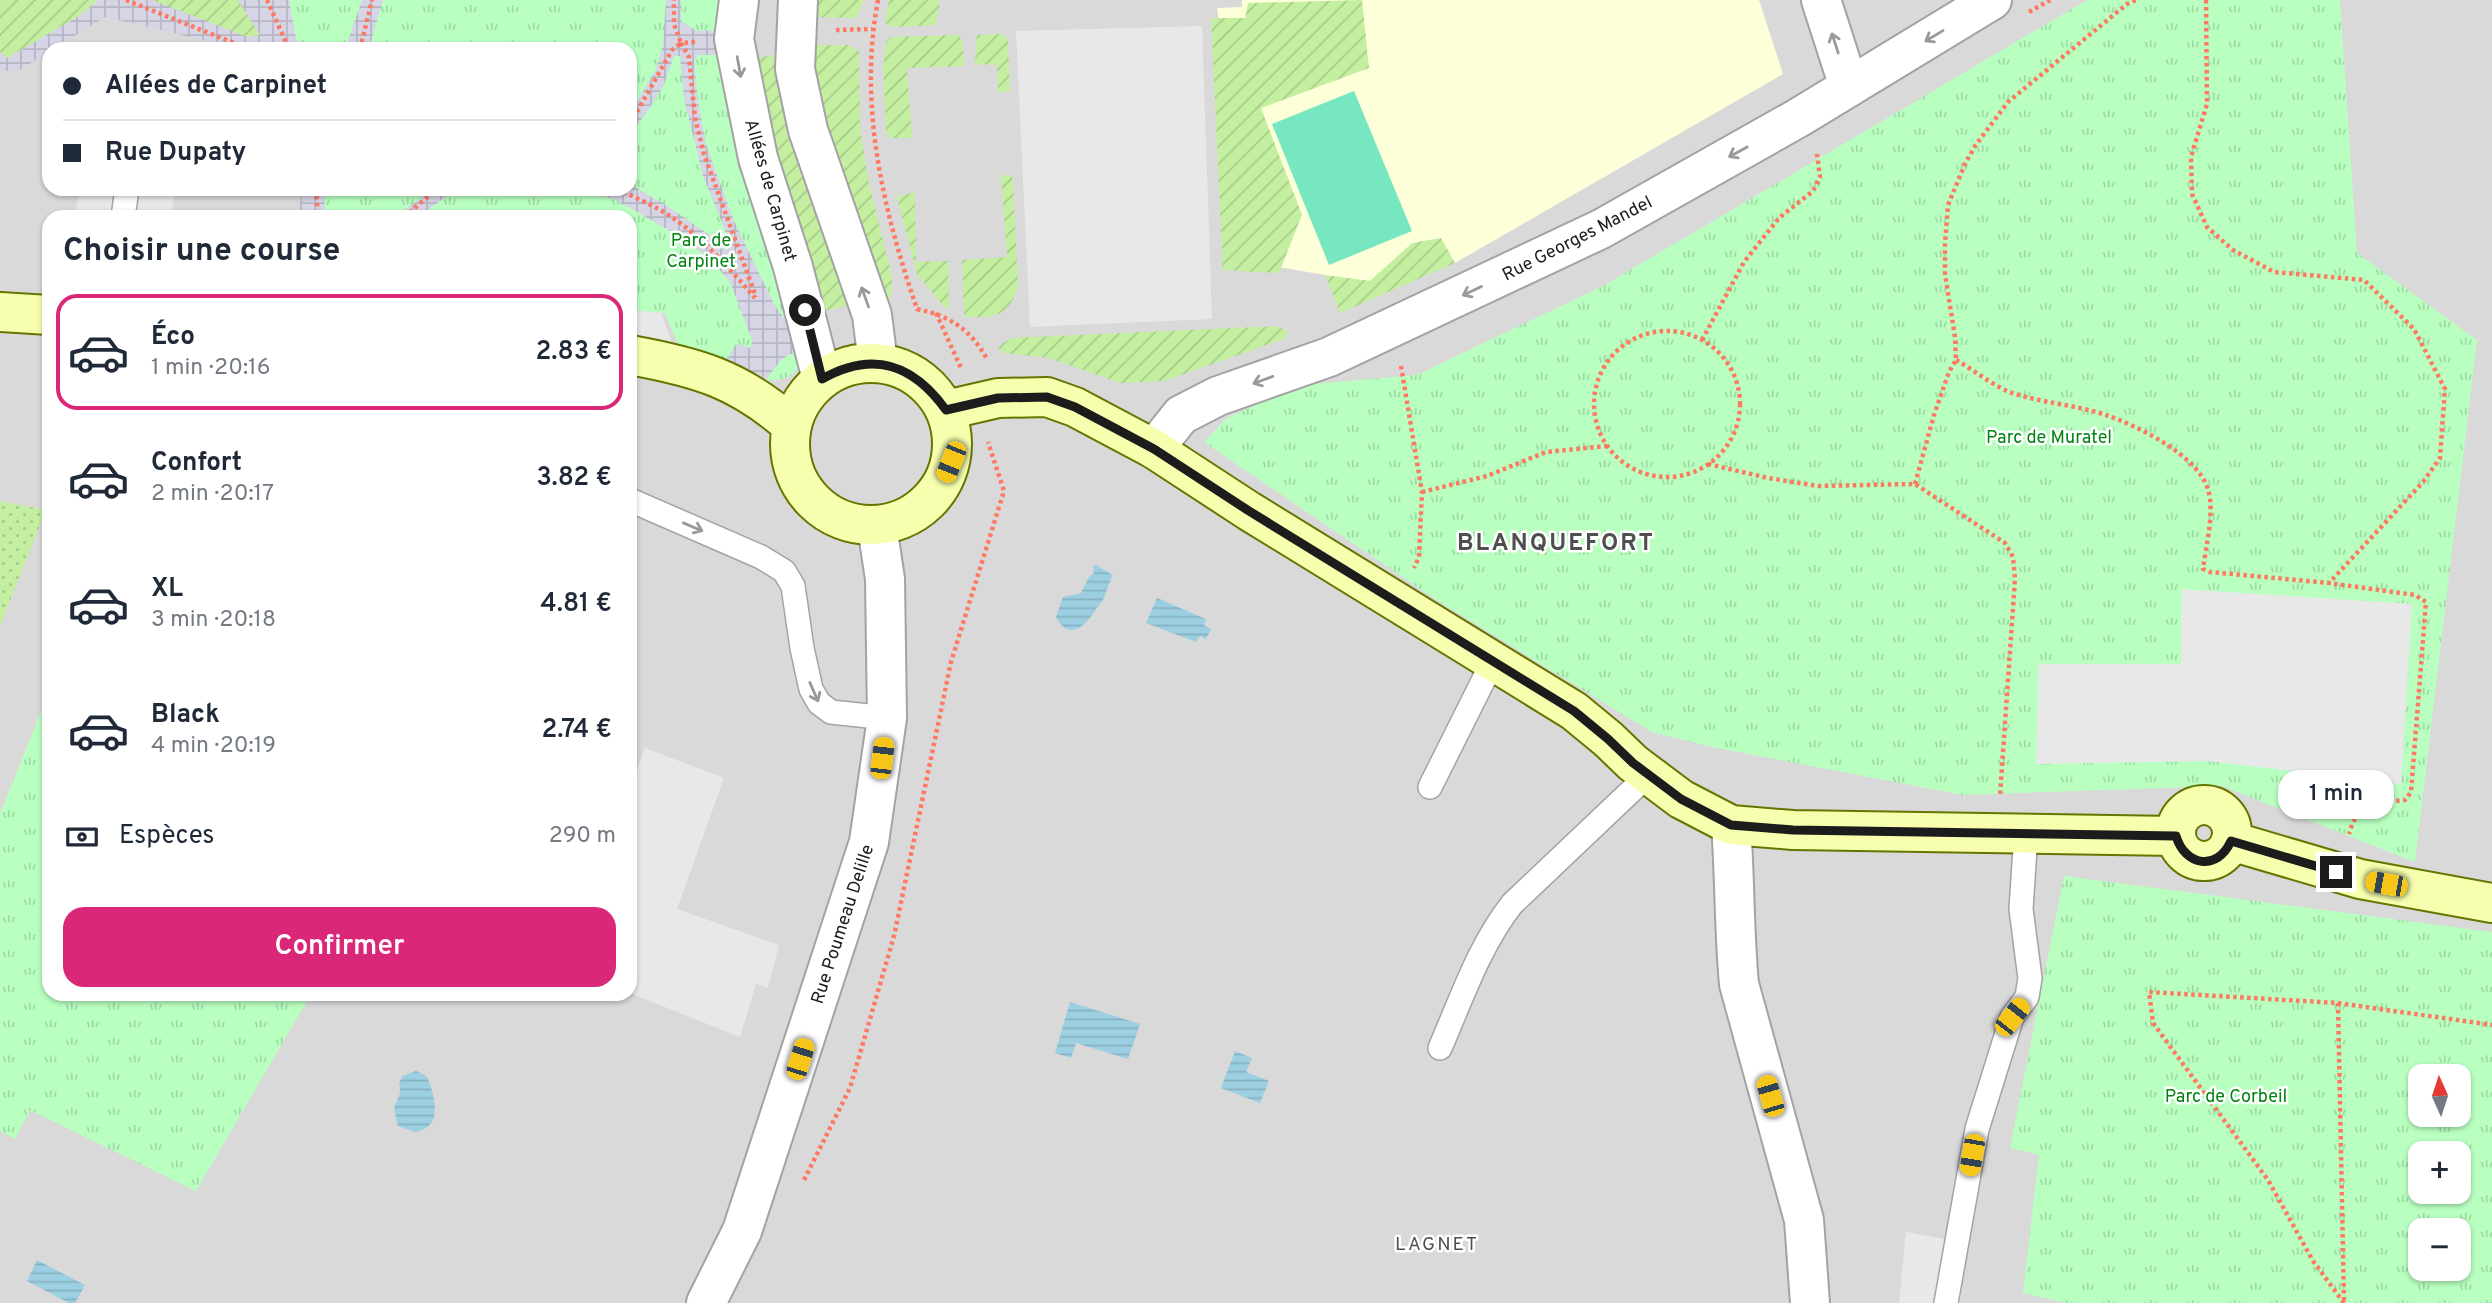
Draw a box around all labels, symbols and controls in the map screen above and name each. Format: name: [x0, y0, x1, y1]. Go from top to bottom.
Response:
one-way arrow: [1924, 29, 1944, 43]
one-way arrow: [1828, 33, 1840, 55]
one-way arrow: [733, 56, 746, 78]
text: Allées de Carpinet: [105, 70, 327, 103]
street label: Allées de Carpinet: [738, 116, 801, 264]
text: Rue Dupaty: [105, 137, 246, 170]
one-way arrow: [1729, 145, 1749, 159]
street label: Rue Georges Mandel: [1499, 192, 1657, 287]
park label: Parc de Carpinet: [666, 230, 736, 274]
text: Choisir une course: [63, 232, 340, 272]
one-way arrow: [1462, 285, 1483, 298]
one-way arrow: [858, 286, 871, 308]
route start: [789, 294, 821, 326]
icon: car: [67, 321, 130, 384]
text: Éco: [151, 321, 195, 354]
text: 2.83 €: [535, 336, 612, 369]
text: 1 min · 20:16: [151, 354, 270, 383]
one-way arrow: [1252, 375, 1274, 388]
park label: Parc de Muratel: [1986, 427, 2112, 450]
car: [934, 439, 969, 485]
icon: car: [67, 447, 130, 510]
text: Confort: [151, 447, 242, 480]
text: 3.82 €: [536, 462, 612, 495]
text: 2 min · 20:17: [151, 480, 274, 509]
one-way arrow: [681, 521, 703, 534]
district label: BLANQUEFORT: [1457, 529, 1655, 559]
icon: car: [67, 573, 130, 636]
text: XL: [151, 573, 183, 606]
text: 4.81 €: [540, 588, 612, 621]
text: 3 min · 20:18: [151, 606, 276, 635]
one-way arrow: [808, 681, 821, 702]
icon: car: [67, 699, 130, 762]
text: Black: [151, 699, 220, 732]
text: 2.74 €: [541, 714, 612, 747]
text: 4 min · 20:19: [151, 732, 276, 761]
car: [870, 736, 895, 780]
callout: 1 min: [2278, 770, 2394, 820]
text: 1 min: [2309, 780, 2363, 809]
icon: cash: [63, 818, 101, 856]
text: Espèces: [119, 820, 215, 853]
text: 290 m: [549, 822, 616, 851]
street label: Rue Poumeau Delille: [807, 842, 880, 1007]
route end: [2320, 856, 2352, 888]
car: [2364, 870, 2409, 898]
button: Confirmer: [63, 907, 616, 987]
car: [1991, 994, 2034, 1040]
car: [784, 1036, 817, 1082]
north arrow: [2408, 1064, 2471, 1127]
map controls: [2408, 1064, 2471, 1281]
car: [1755, 1073, 1786, 1119]
park label: Parc de Corbeil: [2165, 1086, 2287, 1109]
car: [1959, 1132, 1986, 1178]
button: +: [2408, 1141, 2471, 1204]
button: −: [2408, 1218, 2471, 1281]
district label: LAGNET: [1395, 1233, 1479, 1257]

